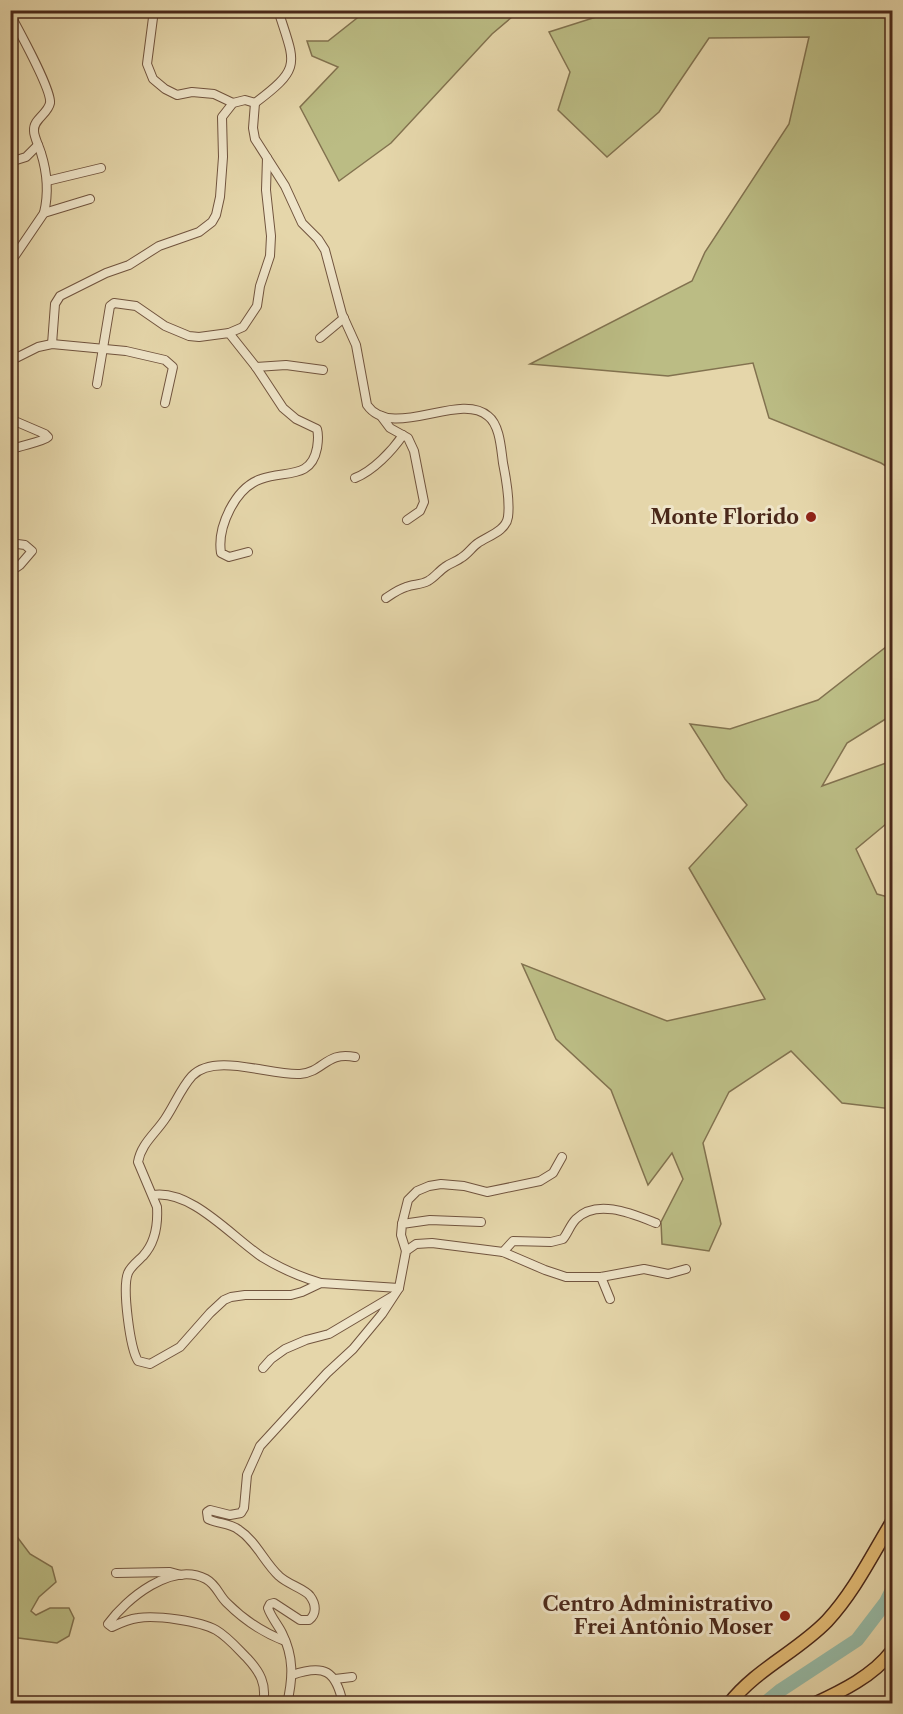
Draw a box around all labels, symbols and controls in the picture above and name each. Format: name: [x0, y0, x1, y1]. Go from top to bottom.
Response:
place label: Monte Florido: [651, 505, 799, 529]
marker: Monte Florido: [804, 510, 818, 524]
place label: Centro Administrativo Frei Antônio Moser: [542, 1592, 773, 1639]
marker: Centro Administrativo Frei Antônio Moser: [778, 1609, 792, 1623]

